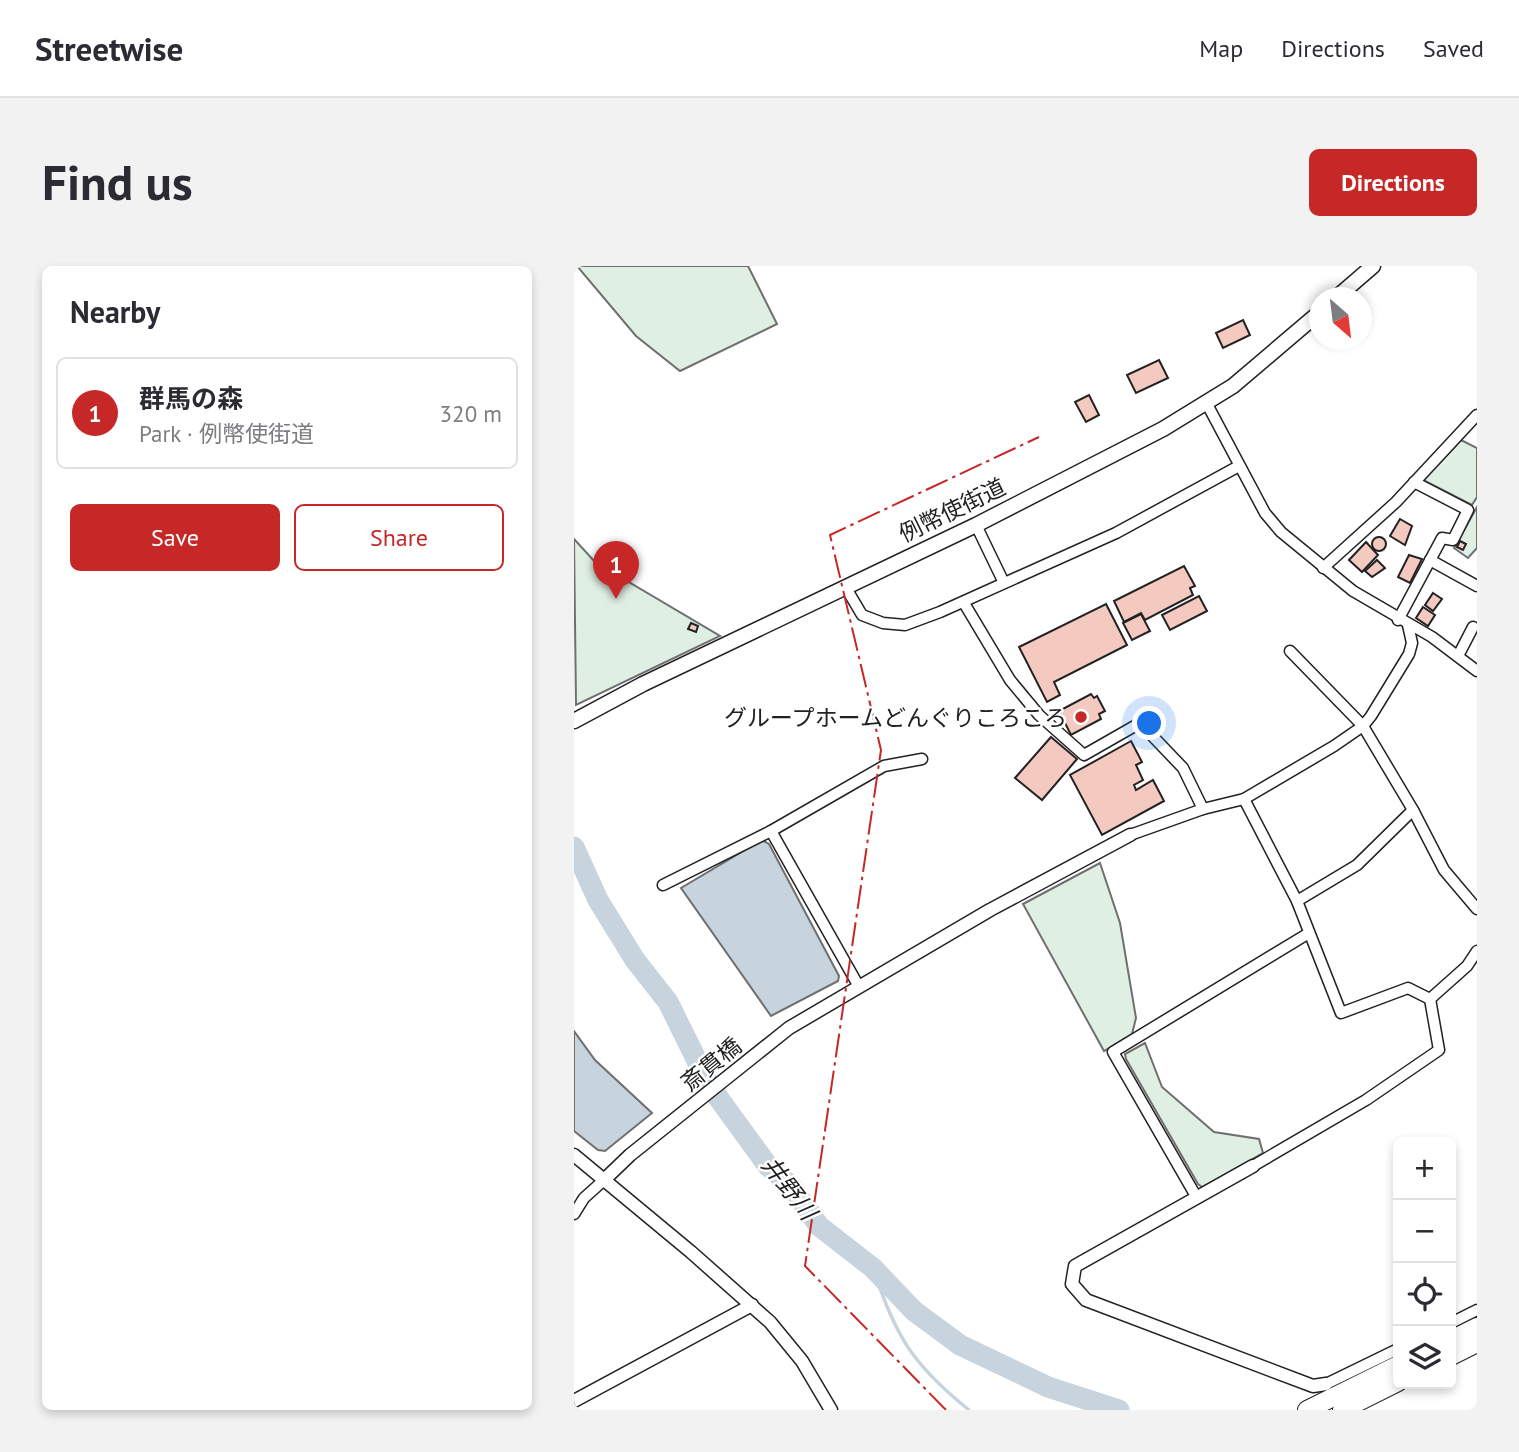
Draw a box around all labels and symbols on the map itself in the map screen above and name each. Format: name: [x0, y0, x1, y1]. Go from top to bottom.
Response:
north arrow: [1309, 287, 1372, 350]
street label: 例幣使街道: [894, 472, 1010, 548]
pin: 1: [593, 541, 639, 599]
place label: グループホームどんぐりころころ: [724, 703, 1067, 732]
your location: [1132, 706, 1166, 740]
marker: グループホームどんぐりころころ: [1073, 709, 1089, 725]
street label: 斎貫橋: [675, 1031, 747, 1097]
water label: 井野川: [755, 1150, 825, 1228]

